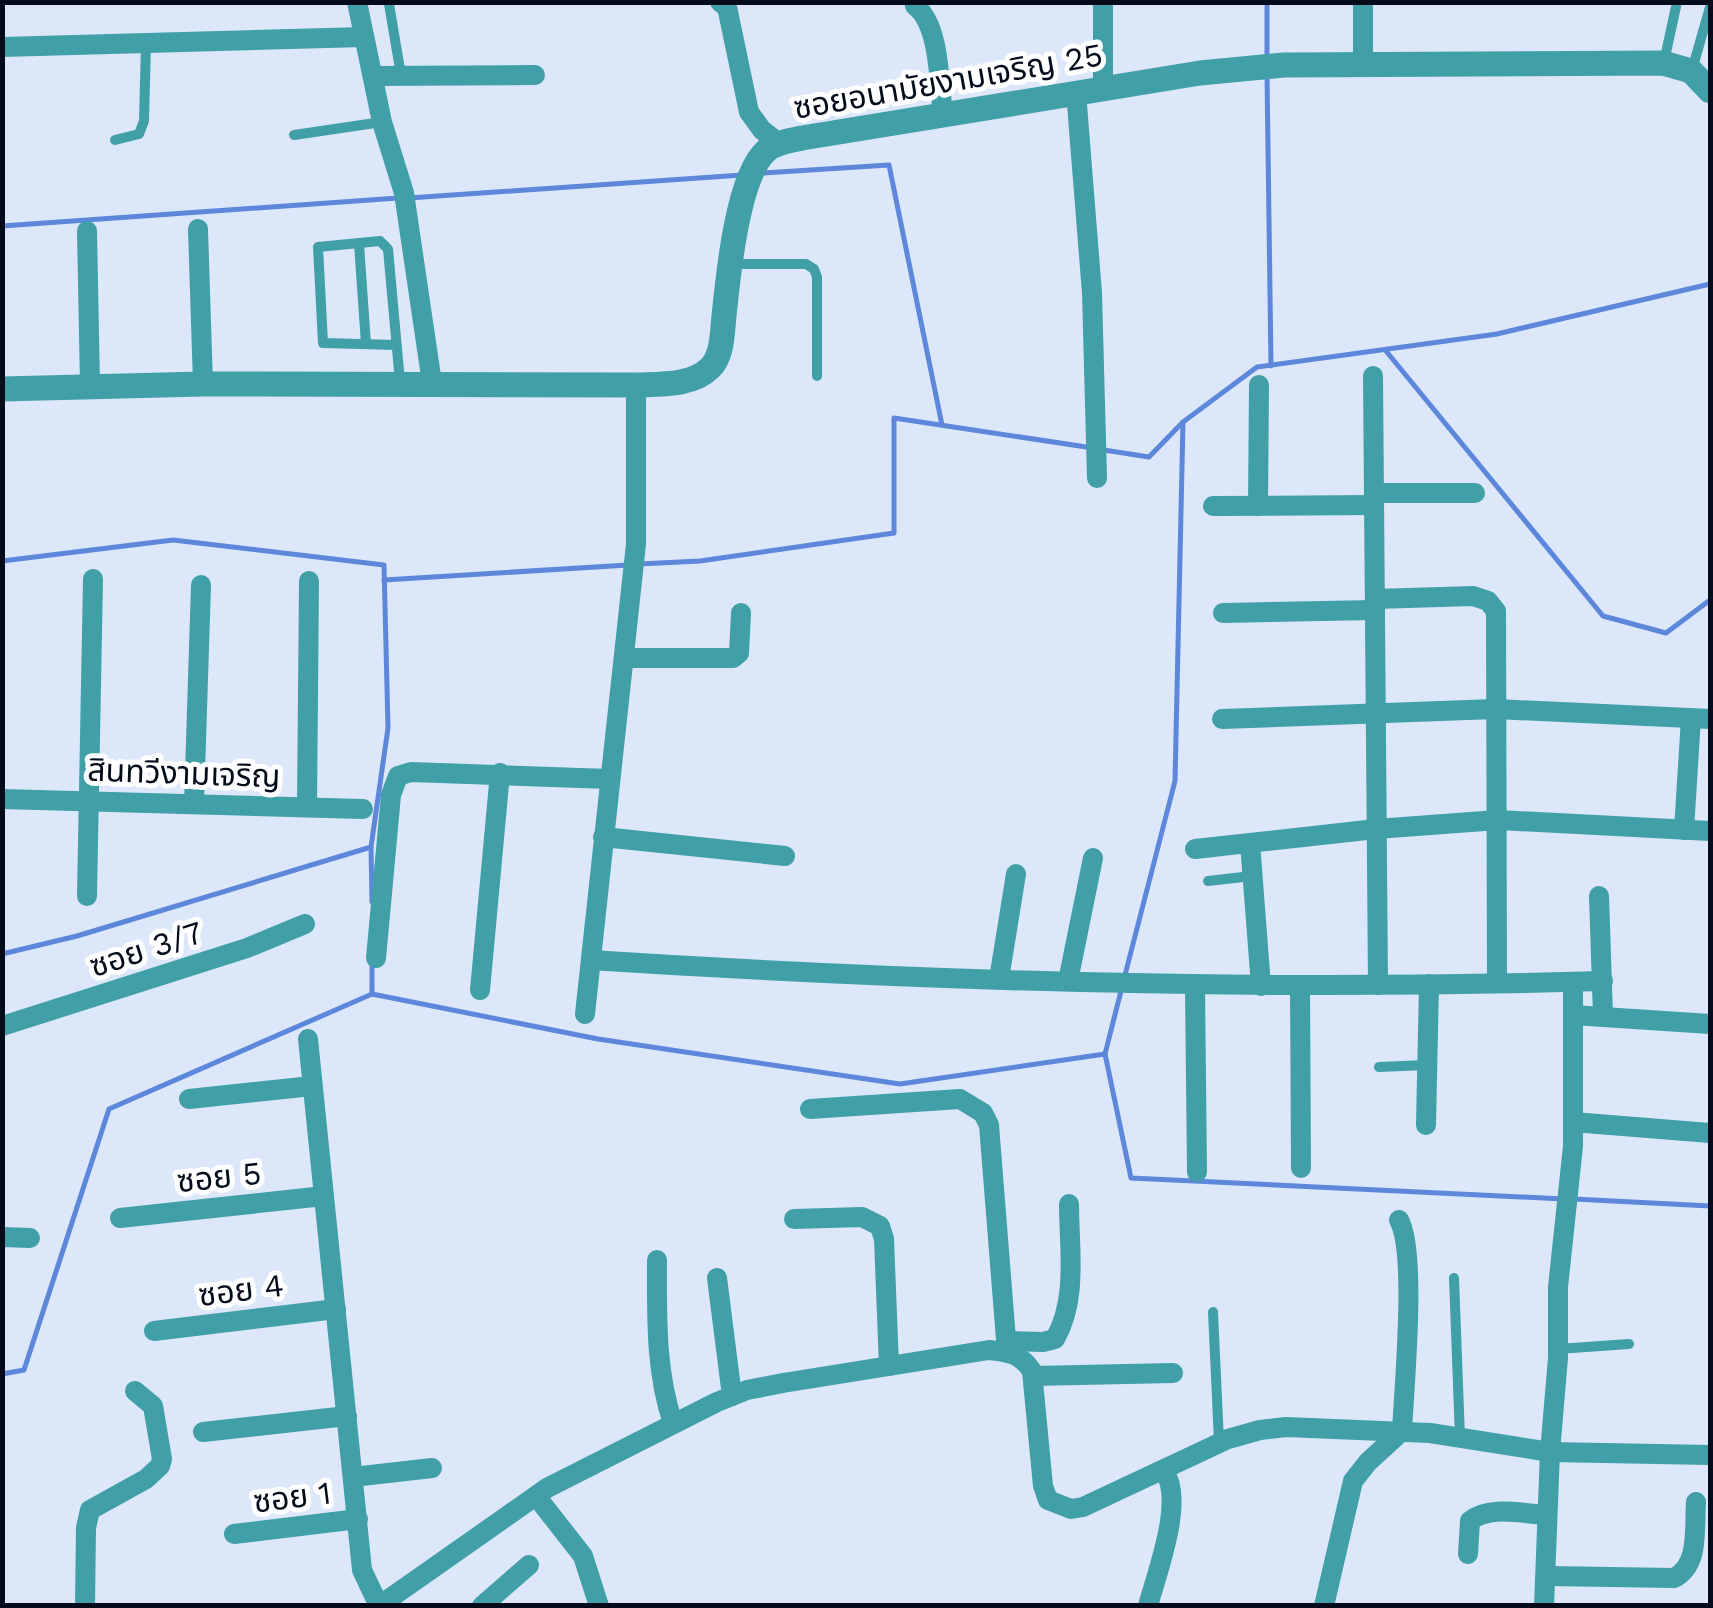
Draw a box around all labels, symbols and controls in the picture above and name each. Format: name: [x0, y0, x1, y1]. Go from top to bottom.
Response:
street label: ซอยอนามัยงามเจริญ 25: [791, 35, 1105, 127]
street label: สินทวีงามเจริญ: [87, 751, 281, 795]
street label: ซอย 3/7: [85, 913, 207, 985]
street label: ซอย 5: [175, 1154, 263, 1200]
street label: ซอย 4: [196, 1266, 286, 1314]
street label: ซอย 1: [251, 1473, 333, 1521]

